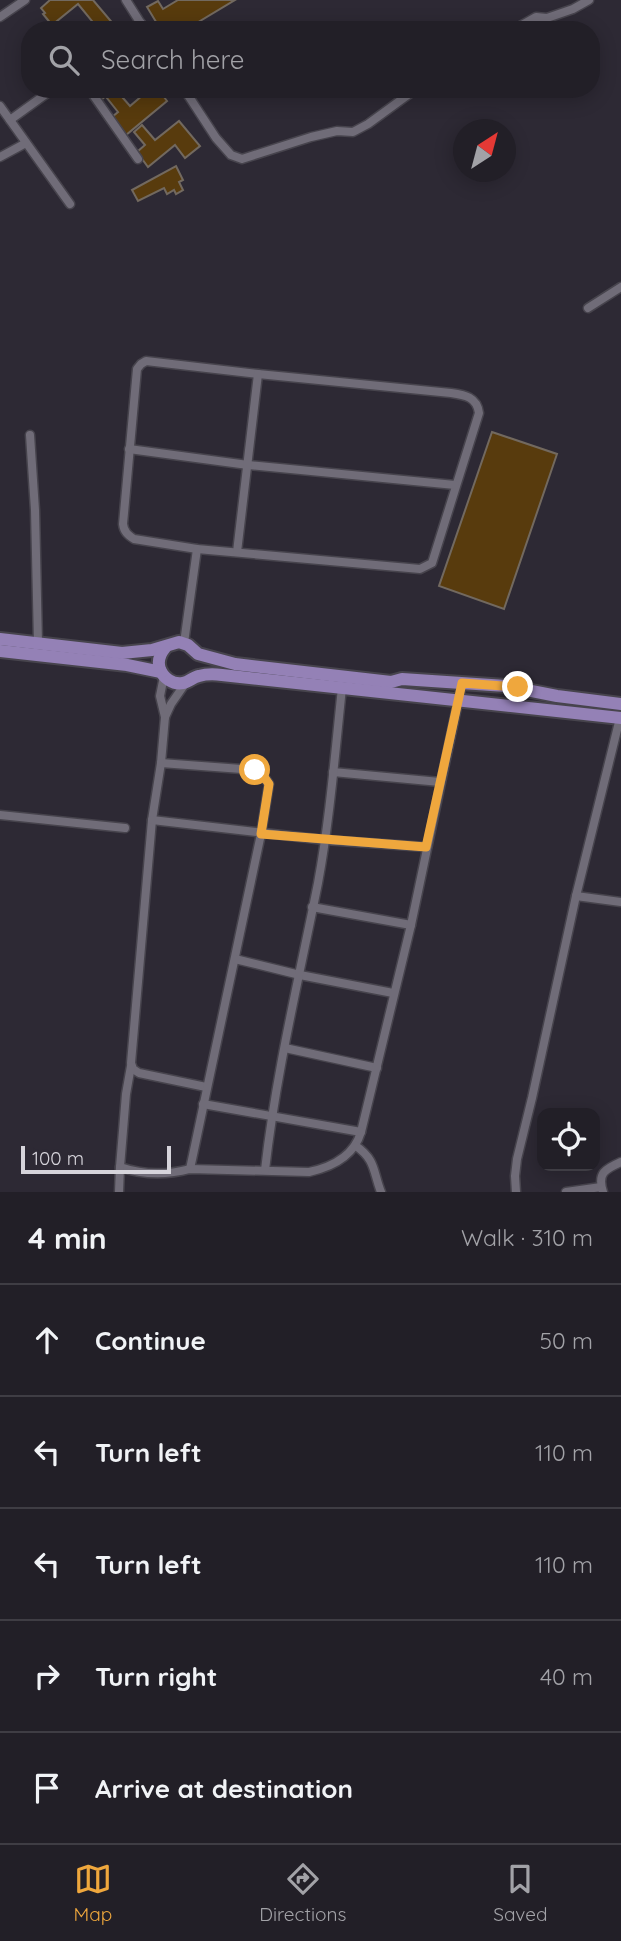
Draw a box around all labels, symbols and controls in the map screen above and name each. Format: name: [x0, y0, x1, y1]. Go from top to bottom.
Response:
search box: [21, 21, 600, 98]
icon: search: [45, 41, 83, 79]
text: Search here: [101, 43, 245, 76]
north arrow: [453, 119, 516, 182]
route end: [502, 671, 533, 702]
route start: [239, 754, 270, 785]
map controls: [537, 1108, 600, 1171]
button: locate: [537, 1108, 600, 1171]
scale bar: [21, 1143, 172, 1175]
text: 100 m: [32, 1146, 84, 1170]
text: 4 min: [28, 1219, 107, 1257]
text: Walk · 310 m: [461, 1223, 593, 1252]
icon: ahead: [28, 1321, 66, 1359]
text: Continue: [95, 1324, 206, 1357]
text: 50 m: [540, 1326, 593, 1355]
icon: left: [28, 1433, 66, 1471]
text: Turn left: [95, 1436, 202, 1469]
text: 110 m: [535, 1438, 593, 1467]
icon: left: [28, 1545, 66, 1583]
text: Turn left: [95, 1548, 202, 1581]
text: 110 m: [535, 1550, 593, 1579]
icon: right: [28, 1657, 66, 1695]
text: Turn right: [95, 1660, 217, 1693]
text: 40 m: [540, 1662, 593, 1691]
icon: arrive: [28, 1769, 66, 1807]
text: Arrive at destination: [95, 1772, 353, 1805]
tab: Map: [74, 1860, 112, 1926]
tab: Directions: [259, 1860, 346, 1926]
tab: Saved: [493, 1860, 548, 1926]

